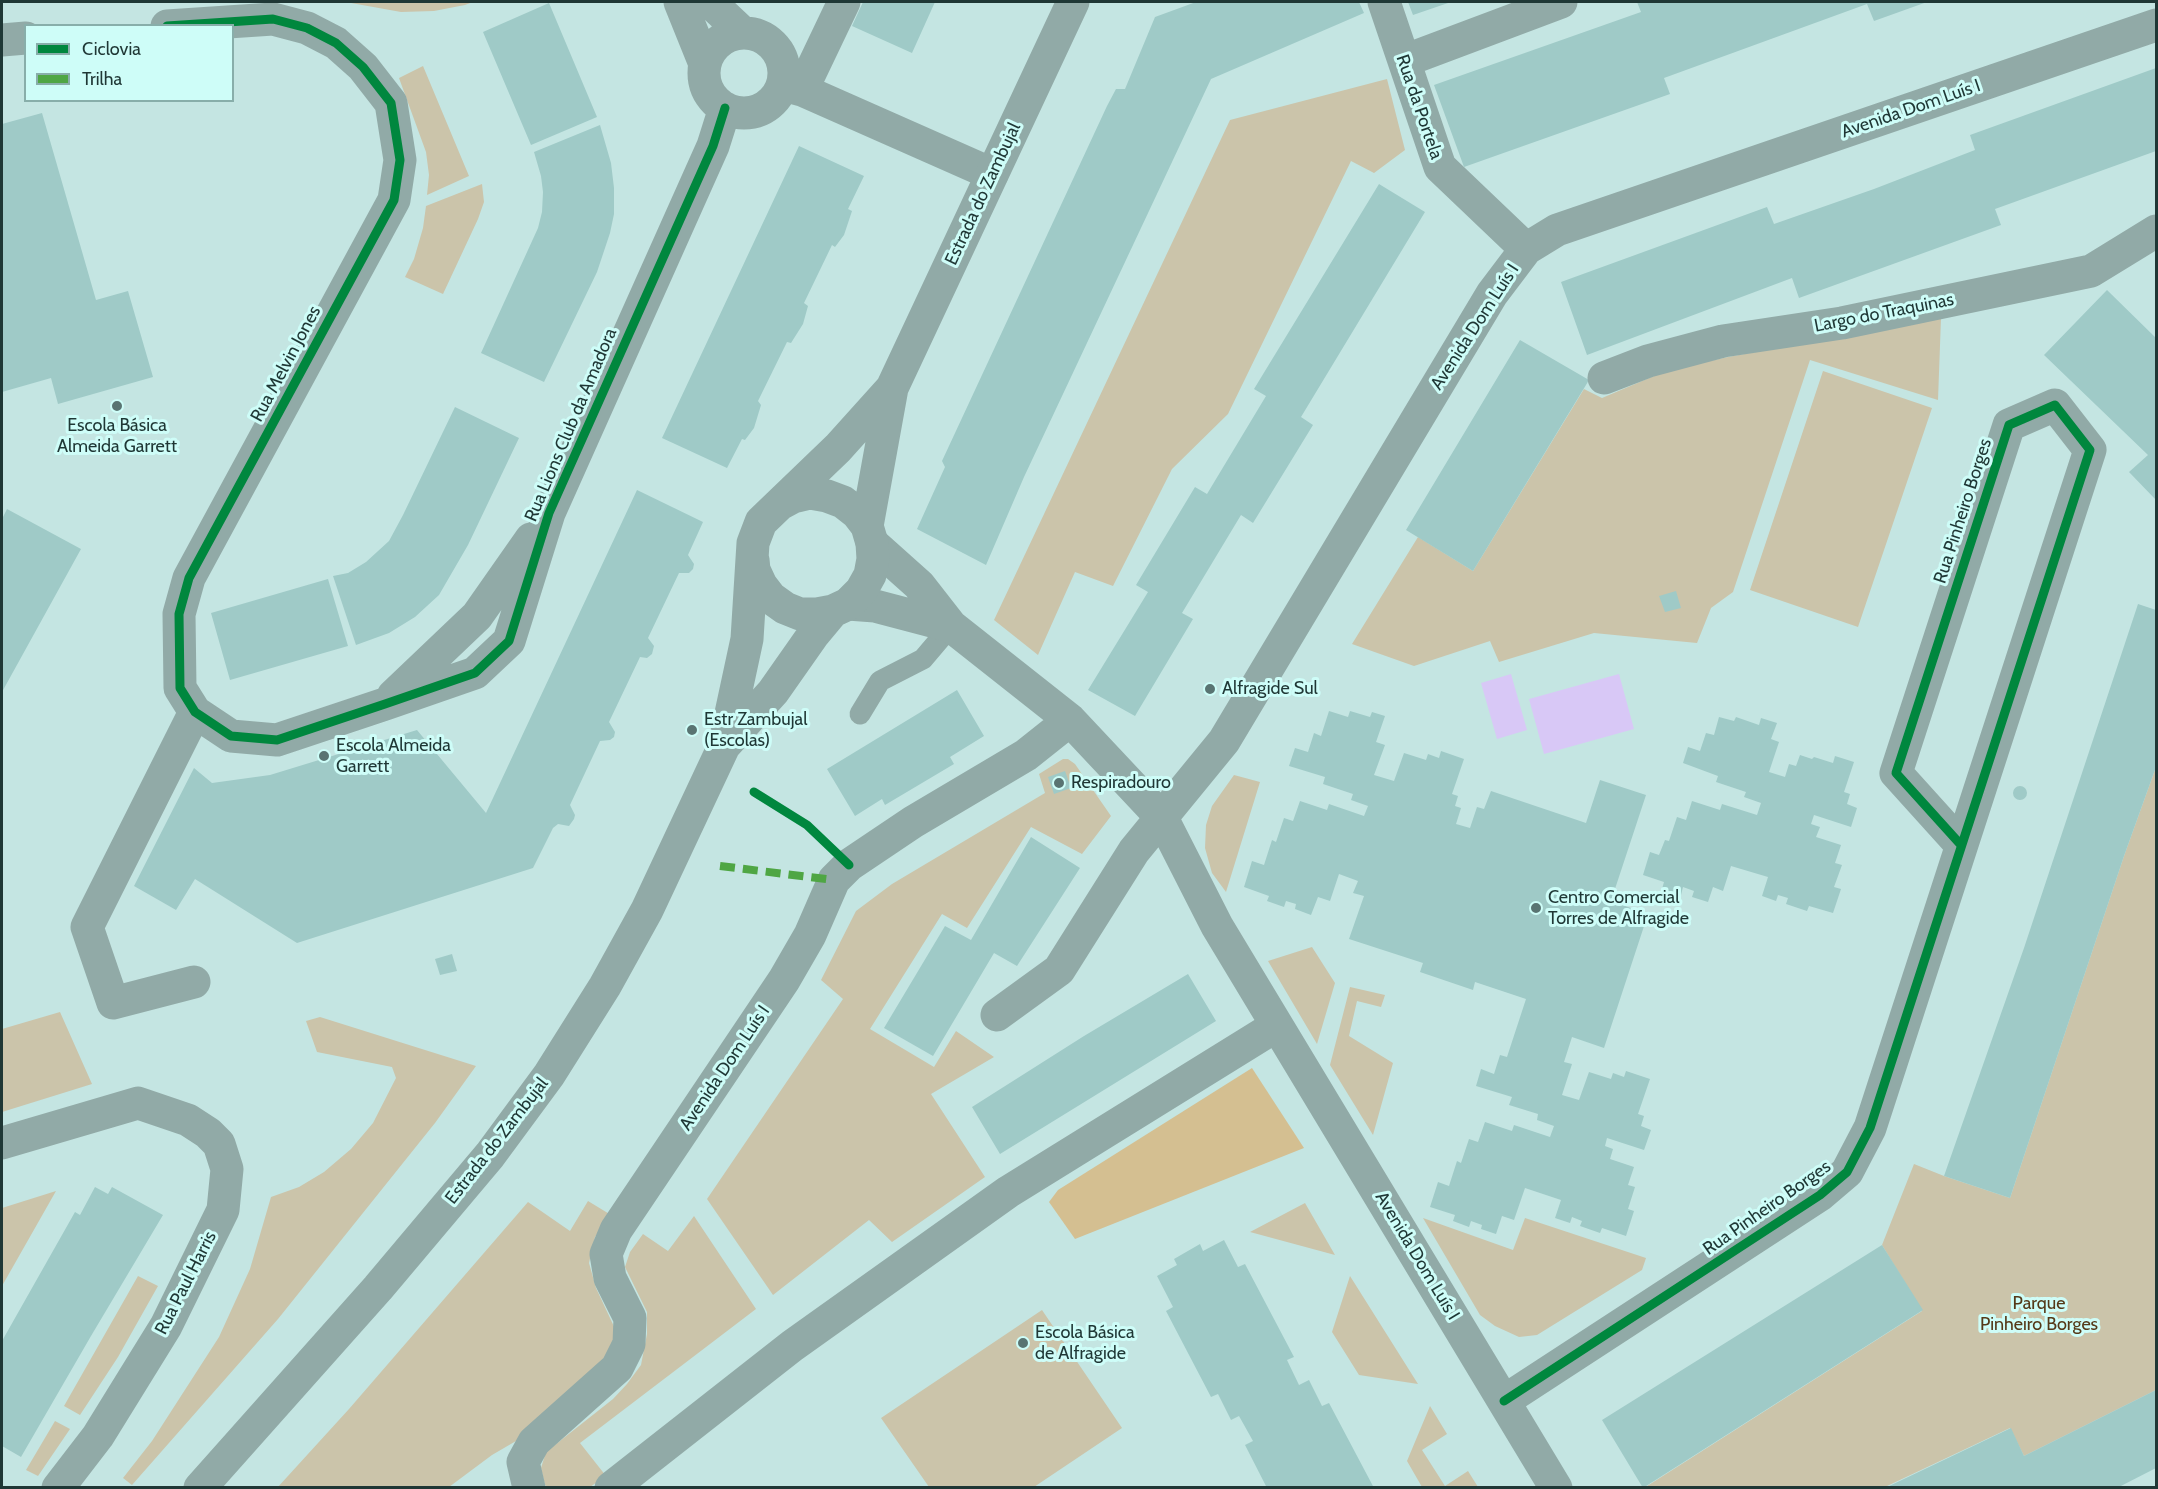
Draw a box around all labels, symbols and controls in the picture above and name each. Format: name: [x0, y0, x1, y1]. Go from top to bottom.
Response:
legend: [24, 24, 234, 102]
text: Ciclovia: [82, 38, 141, 60]
street label: Rua da Portela: [1391, 52, 1447, 162]
text: Trilha: [82, 68, 122, 90]
street label: Avenida Dom Luís I: [1839, 75, 1983, 143]
street label: Estrada do Zambujal: [941, 119, 1025, 269]
street label: Avenida Dom Luís I: [1426, 260, 1524, 394]
street label: Largo do Traquinas: [1812, 289, 1956, 337]
street label: Rua Melvin Jones: [246, 302, 326, 426]
street label: Rua Lions Club da Amadora: [520, 325, 622, 525]
marker: Escola Básica Almeida Garrett: [110, 399, 124, 413]
place label: Escola Básica Almeida Garrett: [57, 415, 177, 458]
street label: Rua Pinheiro Borges: [1929, 436, 1997, 586]
place label: Alfragide Sul: [1222, 678, 1318, 700]
marker: Alfragide Sul: [1203, 682, 1217, 696]
place label: Estr Zambujal (Escolas): [704, 709, 807, 752]
marker: Estr Zambujal (Escolas): [685, 723, 699, 737]
place label: Escola Almeida Garrett: [336, 735, 451, 777]
marker: Escola Almeida Garrett: [317, 749, 331, 763]
place label: Respiradouro: [1071, 772, 1171, 794]
marker: Respiradouro: [1052, 776, 1066, 790]
place label: Centro Comercial Torres de Alfragide: [1548, 887, 1689, 930]
marker: Centro Comercial Torres de Alfragide: [1529, 901, 1543, 915]
street label: Avenida Dom Luís I: [675, 1001, 775, 1135]
street label: Estrada do Zambujal: [441, 1073, 553, 1209]
street label: Rua Pinheiro Borges: [1699, 1156, 1835, 1260]
street label: Avenida Dom Luís I: [1370, 1188, 1464, 1324]
street label: Rua Paul Harris: [151, 1228, 221, 1338]
park label: Parque Pinheiro Borges: [1980, 1293, 2098, 1336]
place label: Escola Básica de Alfragide: [1035, 1322, 1135, 1364]
marker: Escola Básica de Alfragide: [1016, 1336, 1030, 1350]

